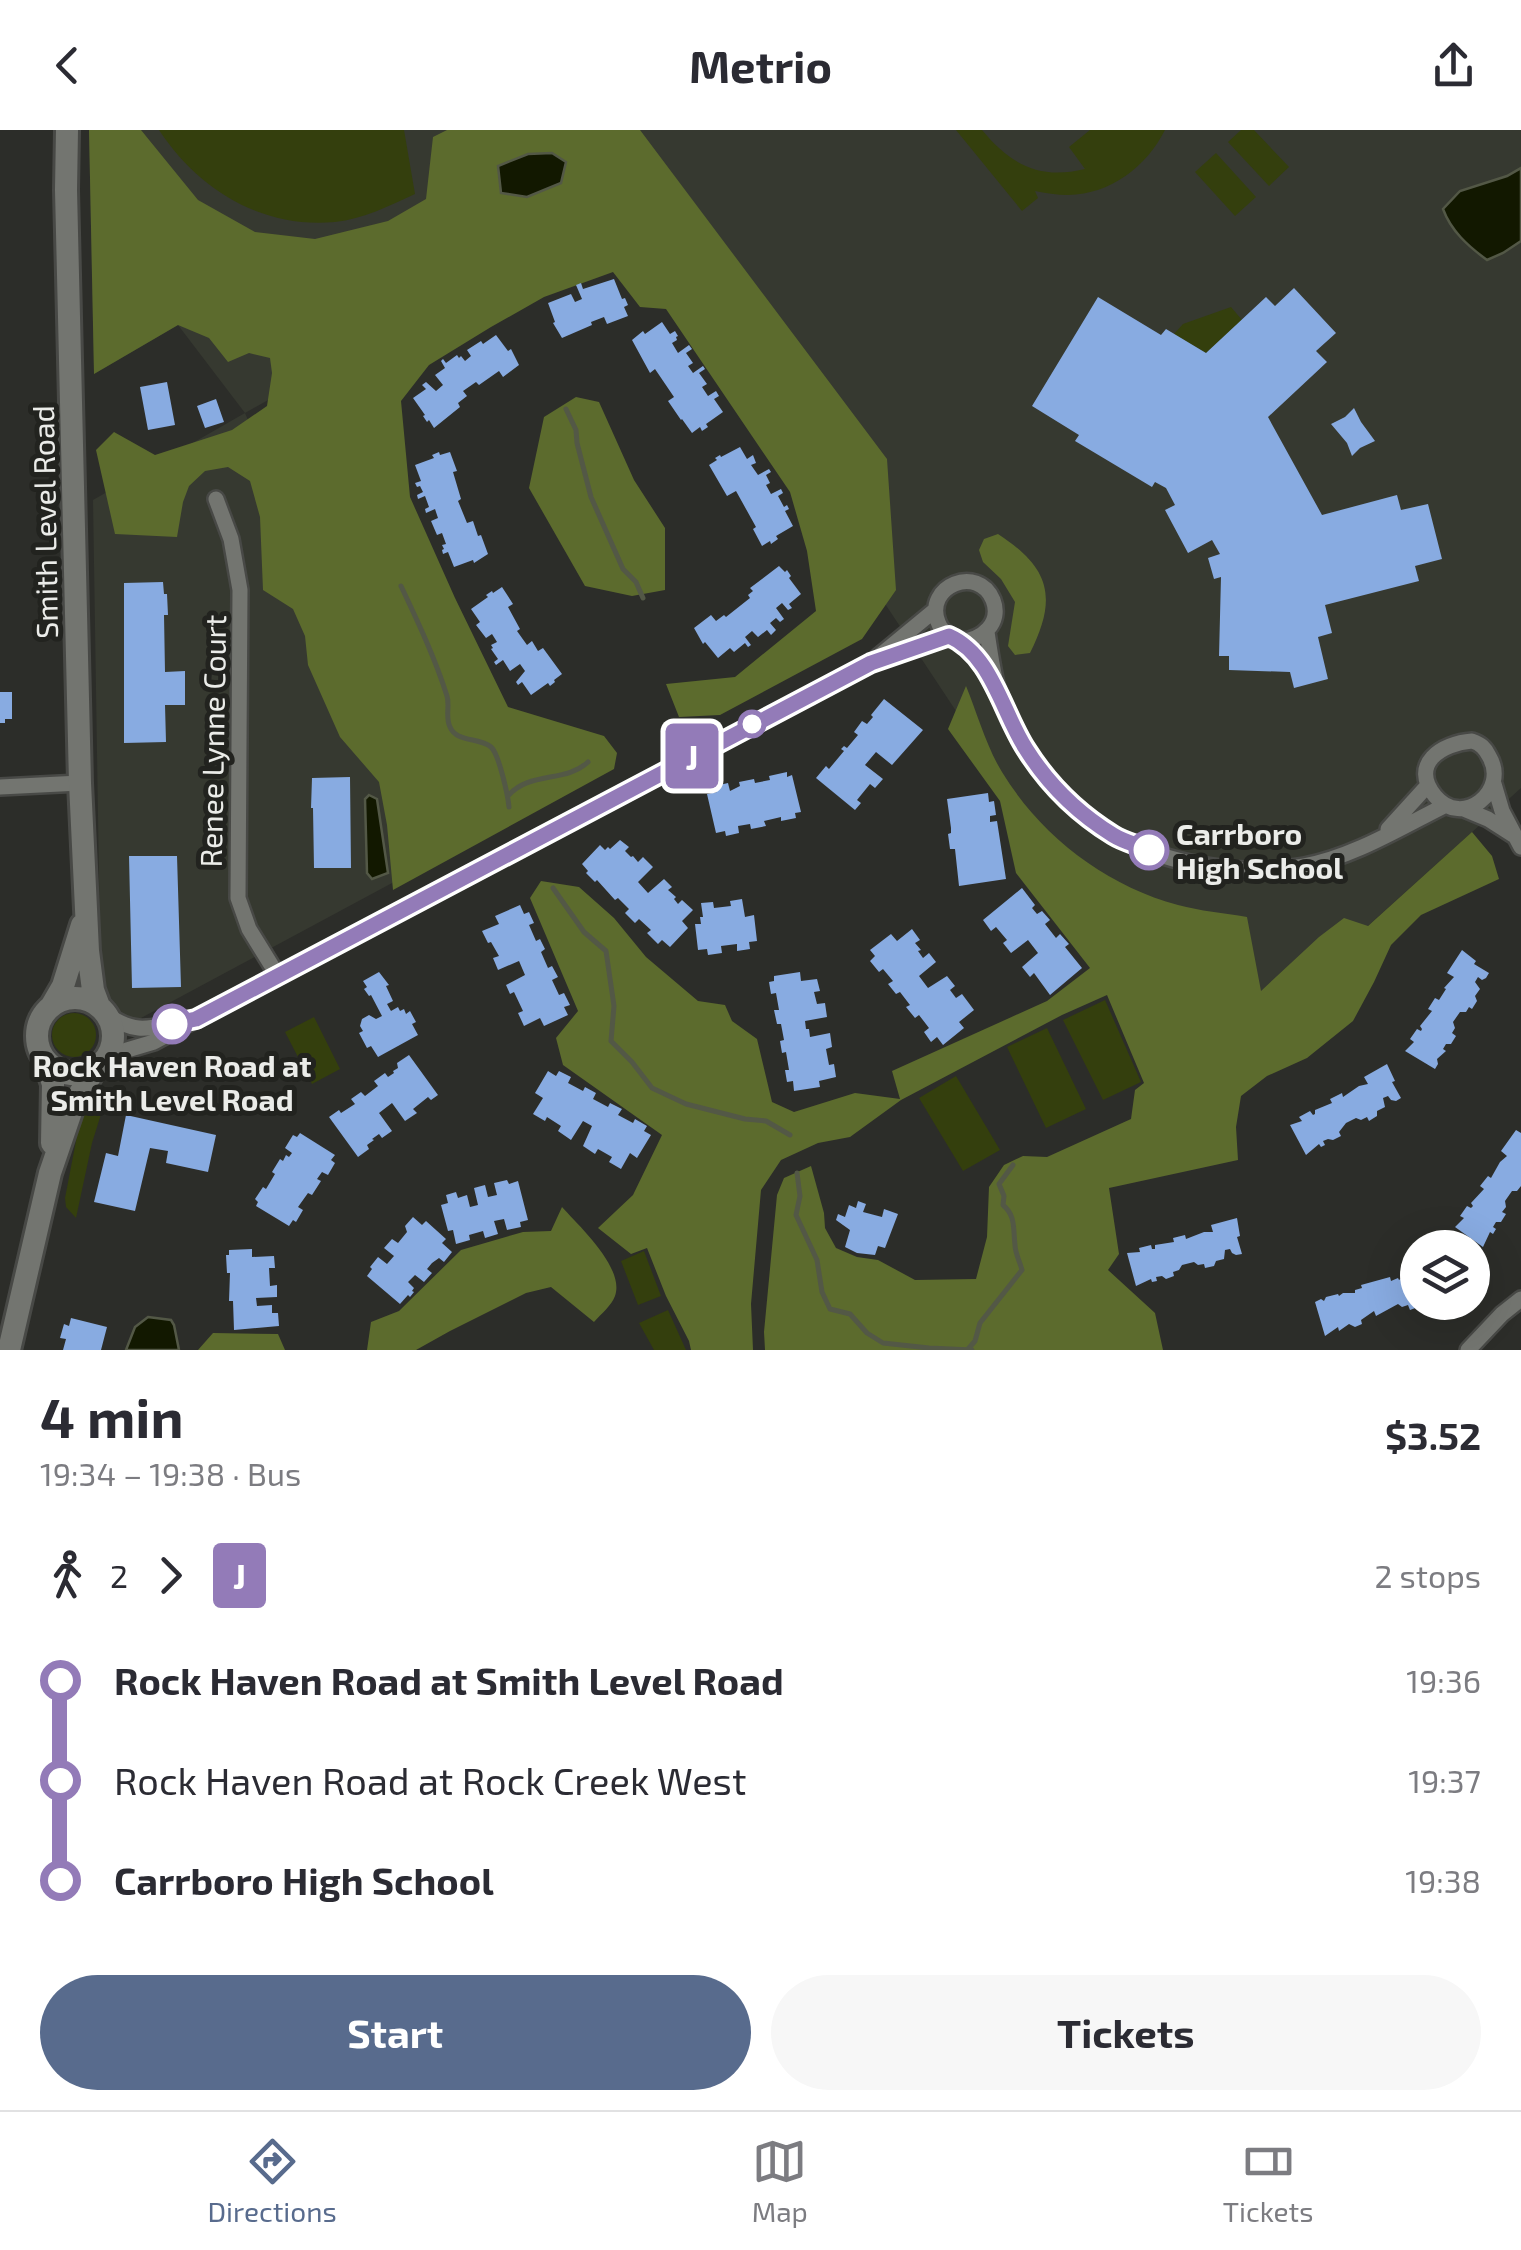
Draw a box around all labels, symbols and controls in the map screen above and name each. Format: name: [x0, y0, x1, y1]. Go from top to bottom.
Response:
icon: back: [40, 38, 95, 93]
text: Metrio: [689, 38, 832, 92]
icon: share: [1426, 38, 1481, 93]
street label: Smith Level Road: [24, 405, 64, 639]
street label: Renee Lynne Court: [192, 614, 232, 868]
unlabelled marker: [739, 711, 765, 737]
line badge: J: [660, 724, 724, 788]
text: J: [685, 735, 699, 777]
place label: Carrboro High School: [1176, 815, 1343, 885]
marker: Carrboro High School: [1130, 831, 1168, 869]
marker: Rock Haven Road at Smith Level Road: [153, 1005, 191, 1043]
place label: Rock Haven Road at Smith Level Road: [33, 1047, 312, 1117]
map controls: [1400, 1230, 1490, 1320]
button: layers: [1400, 1230, 1490, 1320]
text: 4 min: [40, 1383, 184, 1449]
text: $3.52: [1385, 1412, 1481, 1458]
text: 19:34 – 19:38 · Bus: [40, 1454, 301, 1492]
icon: walk: [40, 1548, 95, 1603]
icon: forward: [143, 1548, 198, 1603]
text: J: [233, 1554, 246, 1596]
text: 2: [110, 1556, 128, 1594]
text: 2 stops: [1374, 1556, 1481, 1594]
text: Rock Haven Road at Smith Level Road: [114, 1657, 784, 1703]
text: 19:36: [1406, 1661, 1481, 1699]
text: Rock Haven Road at Rock Creek West: [114, 1757, 746, 1803]
text: 19:37: [1408, 1761, 1481, 1799]
text: Carrboro High School: [114, 1857, 494, 1903]
text: 19:38: [1405, 1861, 1481, 1899]
button: Start: [40, 1975, 751, 2090]
button: Tickets: [771, 1975, 1481, 2090]
tab: Directions: [208, 2134, 337, 2228]
tab: Map: [752, 2134, 808, 2228]
tab: Tickets: [1223, 2134, 1313, 2228]

